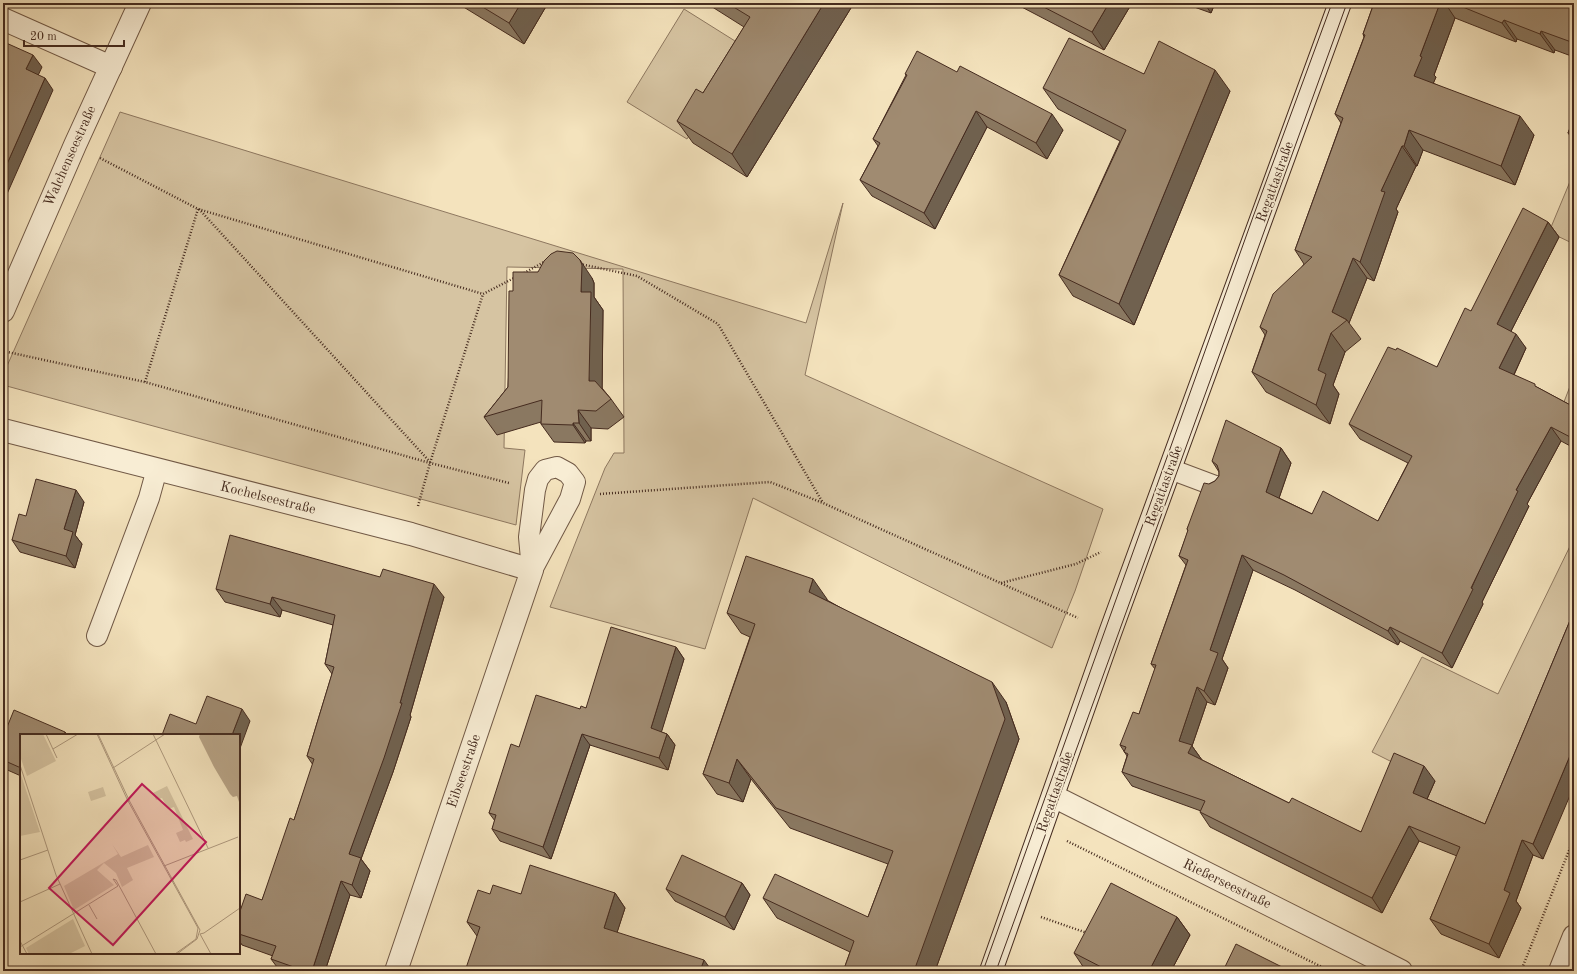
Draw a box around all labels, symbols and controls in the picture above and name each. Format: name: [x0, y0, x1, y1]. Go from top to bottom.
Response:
scale bar: [24, 22, 124, 48]
text: 20 m: [30, 31, 57, 43]
street label: Walchenseestraße: [42, 104, 98, 208]
street label: Regattastraße: [1254, 140, 1296, 224]
street label: Regattastraße: [1143, 444, 1185, 528]
street label: Kochelseestraße: [219, 479, 317, 517]
street label: Eibseestraße: [445, 732, 483, 810]
inset map: [20, 734, 240, 954]
street label: Regattastraße: [1035, 749, 1075, 835]
street label: Rießerseestraße: [1181, 857, 1273, 911]

